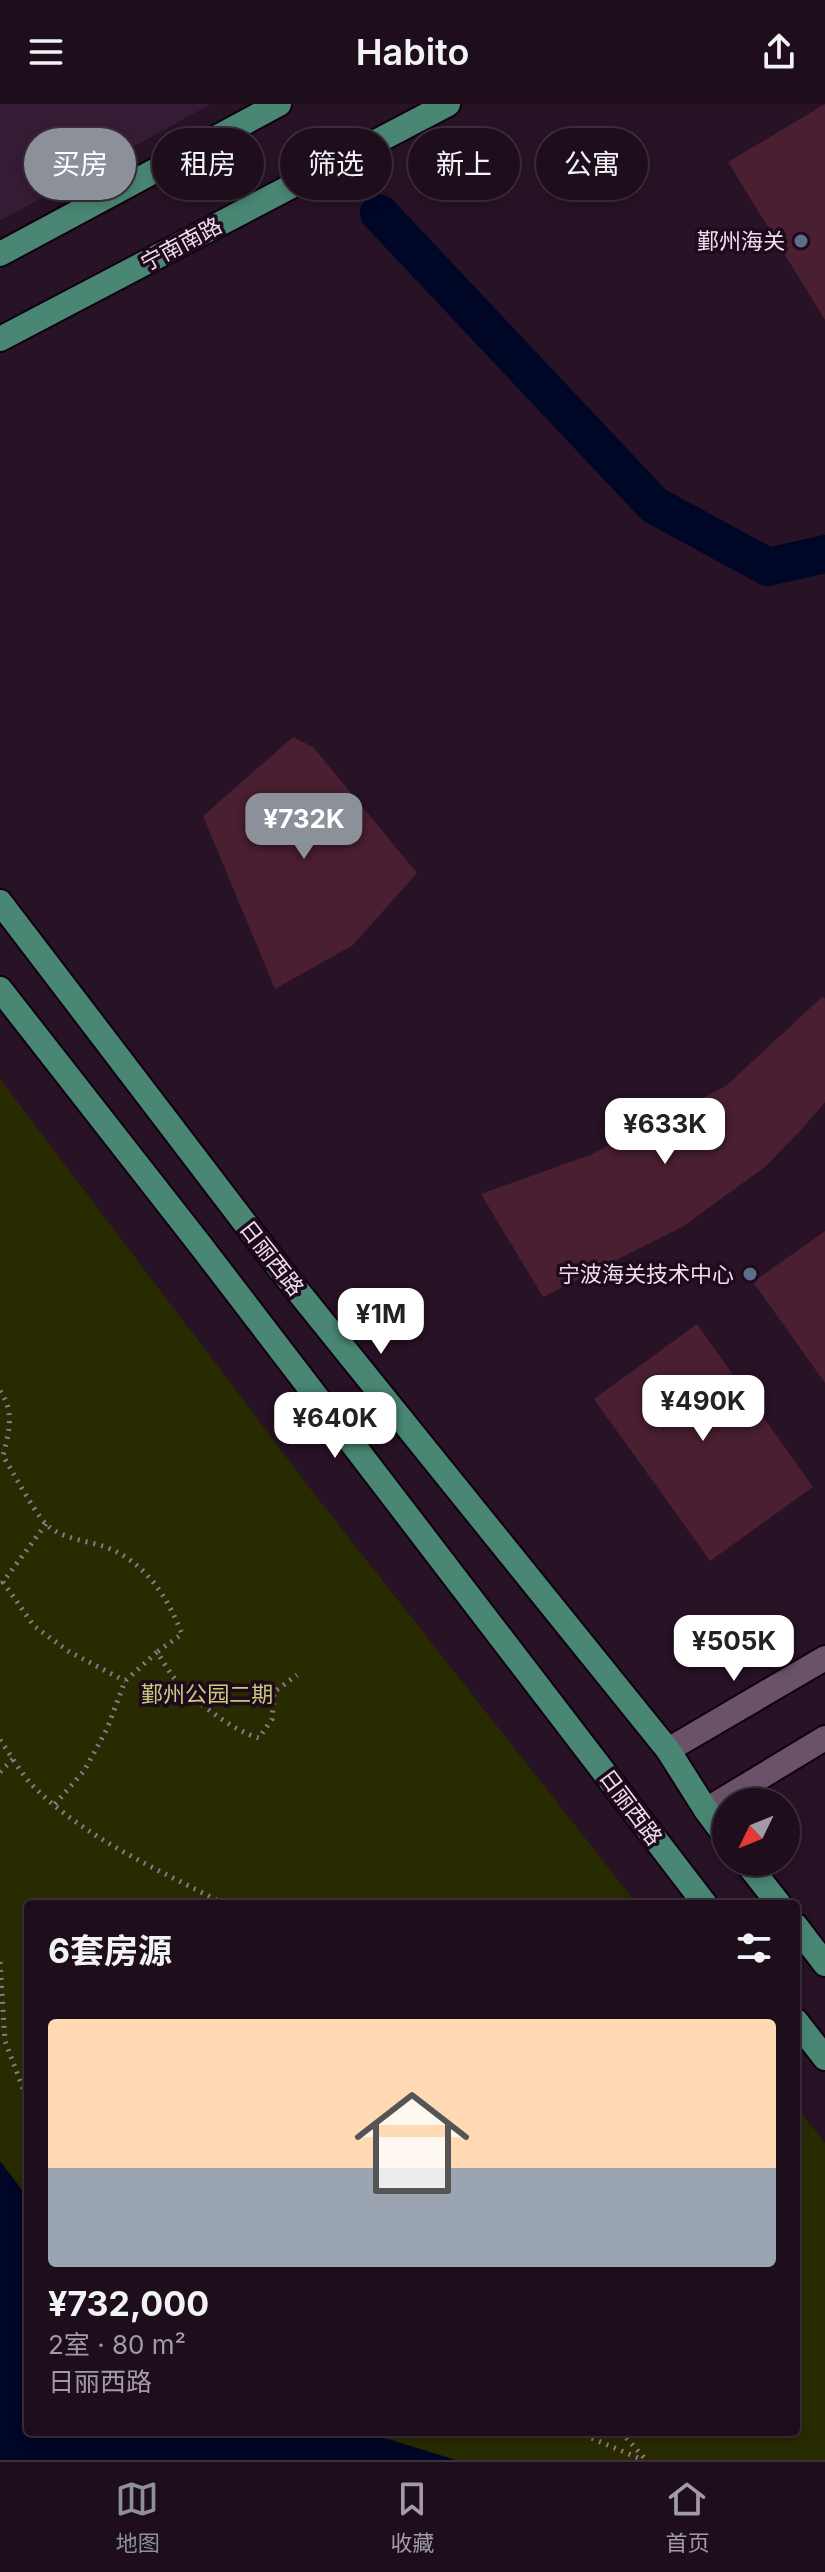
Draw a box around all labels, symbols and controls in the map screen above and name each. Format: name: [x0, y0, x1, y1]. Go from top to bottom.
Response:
icon: menu: [24, 30, 68, 74]
text: Habito: [356, 30, 469, 74]
icon: share: [757, 30, 801, 74]
chip: 买房: [24, 128, 136, 200]
chip: 租房: [152, 128, 264, 200]
chip: 筛选: [280, 128, 392, 200]
chip: 新上: [408, 128, 520, 200]
chip: 公寓: [536, 128, 648, 200]
street label: 宁南南路: [136, 212, 226, 276]
place label: 鄞州海关: [697, 228, 785, 254]
marker: 鄞州海关: [792, 232, 810, 250]
pin: ¥732K: [248, 793, 360, 861]
text: ¥732K: [263, 803, 345, 834]
pin: ¥633K: [609, 1098, 721, 1166]
text: ¥633K: [623, 1108, 707, 1139]
street label: 日丽西路: [235, 1215, 309, 1301]
place label: 宁波海关技术中心: [558, 1261, 734, 1287]
marker: 宁波海关技术中心: [741, 1265, 759, 1283]
pin: ¥1M: [342, 1288, 420, 1356]
text: ¥1M: [356, 1298, 406, 1329]
pin: ¥490K: [647, 1375, 759, 1443]
text: ¥490K: [660, 1385, 746, 1416]
pin: ¥640K: [279, 1392, 391, 1460]
text: ¥640K: [292, 1402, 378, 1433]
pin: ¥505K: [678, 1615, 790, 1683]
text: ¥505K: [692, 1625, 776, 1656]
park label: 鄞州公园二期: [141, 1681, 273, 1707]
street label: 日丽西路: [594, 1764, 668, 1850]
north arrow: [712, 1788, 800, 1876]
map controls: [712, 1788, 800, 1876]
icon: filters: [732, 1926, 776, 1970]
text: 6套房源: [48, 1930, 172, 1971]
icon: home: [340, 2071, 484, 2215]
text: ¥732,000: [48, 2283, 209, 2324]
text: 2室 · 80 m²: [48, 2329, 186, 2360]
text: 日丽西路: [48, 2366, 152, 2397]
tab: 地图: [115, 2477, 160, 2557]
tab: 收藏: [390, 2477, 435, 2557]
tab: 首页: [665, 2477, 710, 2557]

